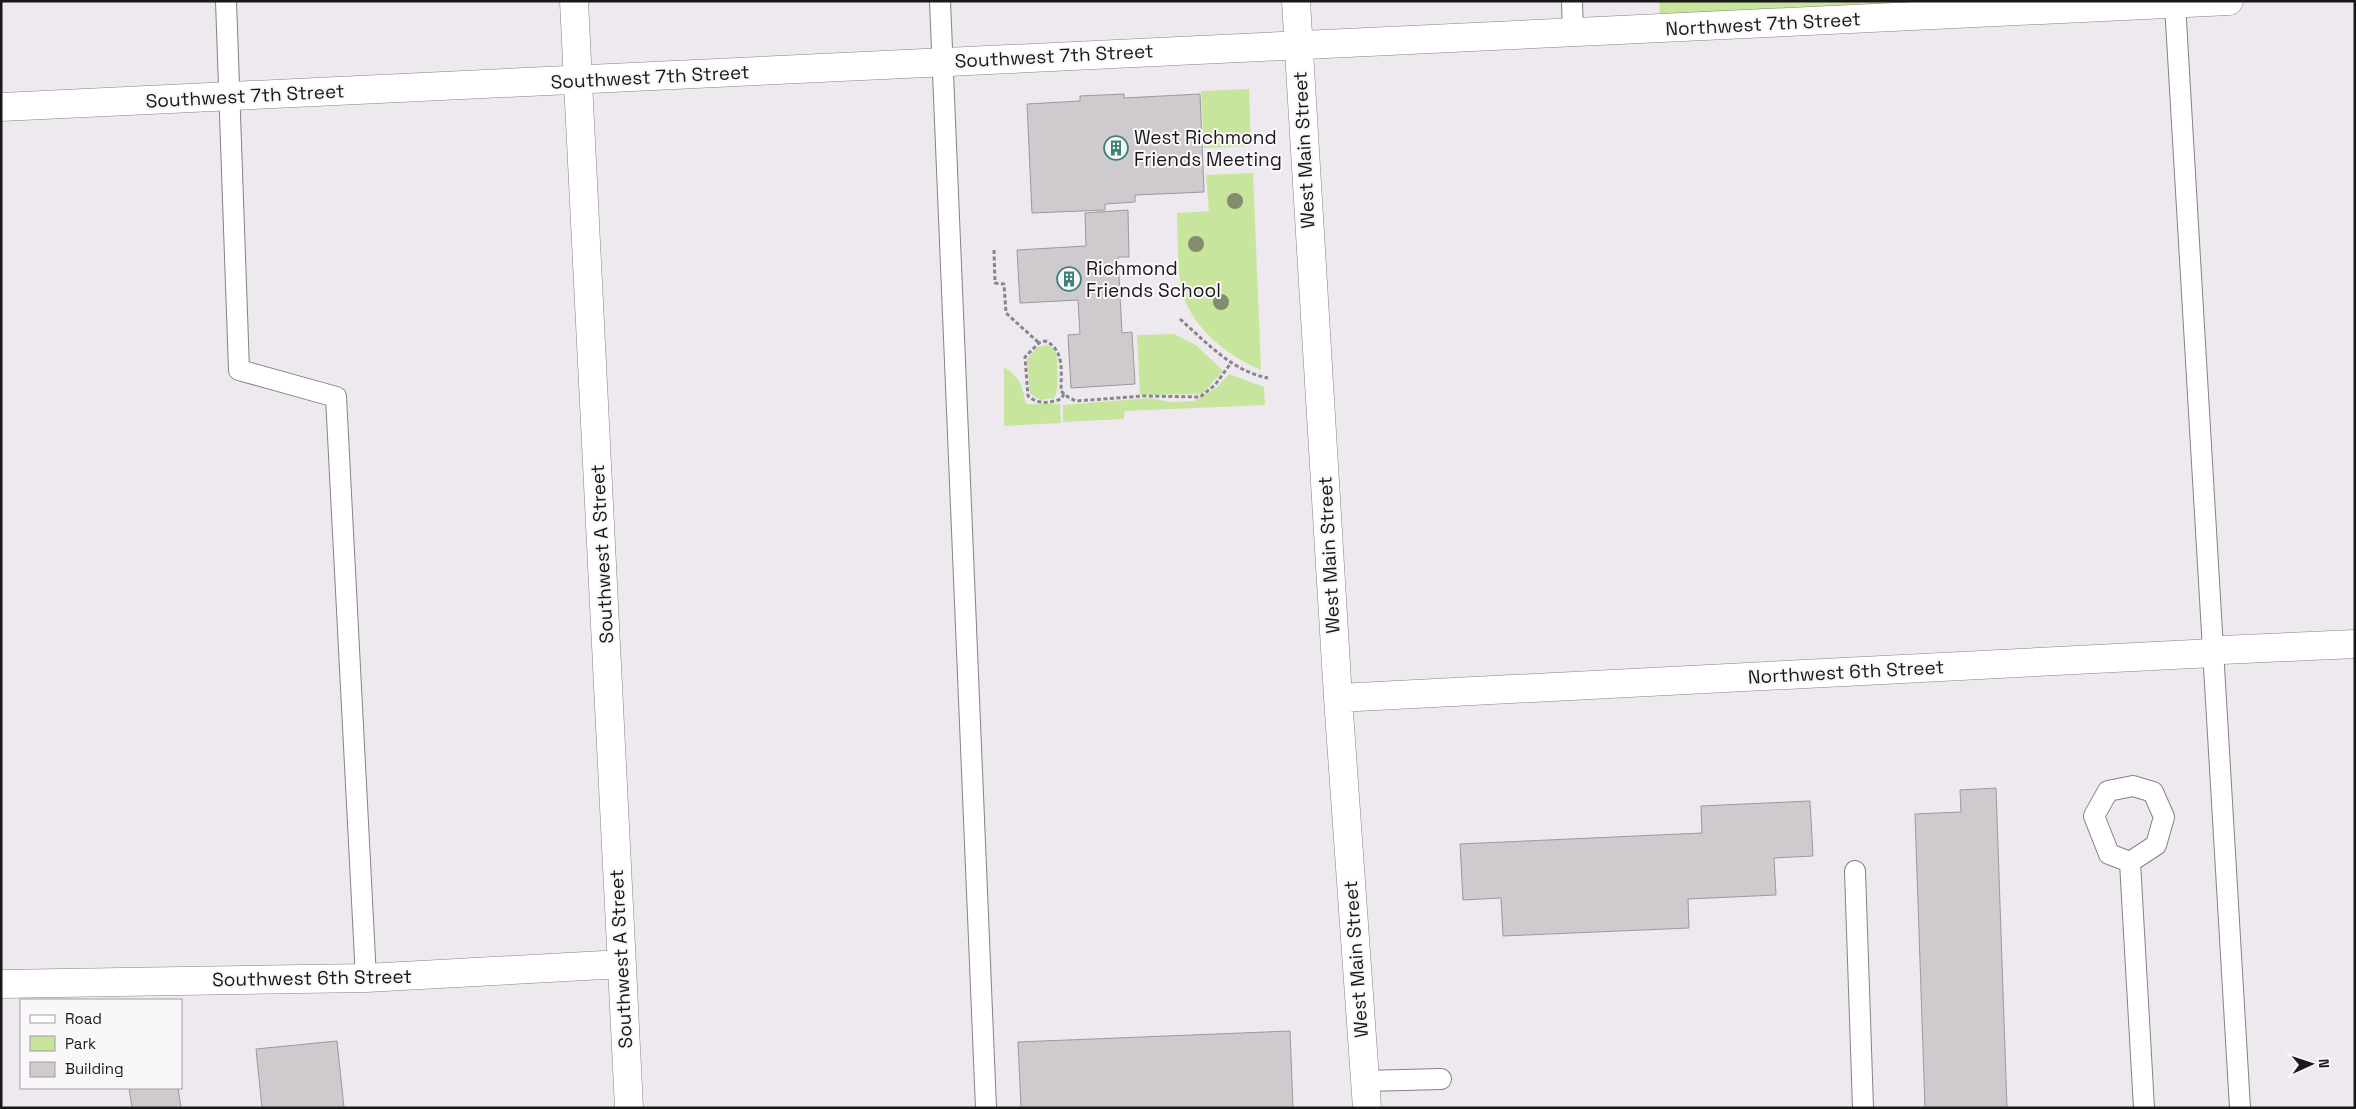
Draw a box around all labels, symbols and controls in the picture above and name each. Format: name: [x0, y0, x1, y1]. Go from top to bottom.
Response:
street label: Northwest 7th Street: [1665, 6, 1861, 42]
street label: Southwest 7th Street: [954, 38, 1154, 74]
street label: Southwest 7th Street: [550, 59, 750, 95]
street label: West Main Street: [1287, 71, 1321, 229]
street label: Southwest 7th Street: [145, 78, 345, 114]
place label: West Richmond Friends Meeting: [1134, 125, 1282, 172]
building icon: West Richmond Friends Meeting: [1103, 135, 1129, 161]
place label: Richmond Friends School: [1086, 256, 1221, 303]
building icon: Richmond Friends School: [1056, 266, 1082, 292]
street label: Southwest A Street: [585, 464, 619, 644]
street label: West Main Street: [1312, 476, 1346, 634]
street label: Northwest 6th Street: [1747, 654, 1945, 690]
street label: Southwest A Street: [604, 869, 638, 1049]
street label: West Main Street: [1338, 879, 1374, 1039]
street label: Southwest 6th Street: [212, 964, 412, 992]
legend: [20, 999, 182, 1089]
text: Road: [65, 1009, 102, 1028]
text: Park: [65, 1034, 96, 1053]
north arrow: [2286, 1039, 2336, 1089]
text: N: [2315, 1058, 2333, 1068]
text: Building: [65, 1059, 124, 1078]

